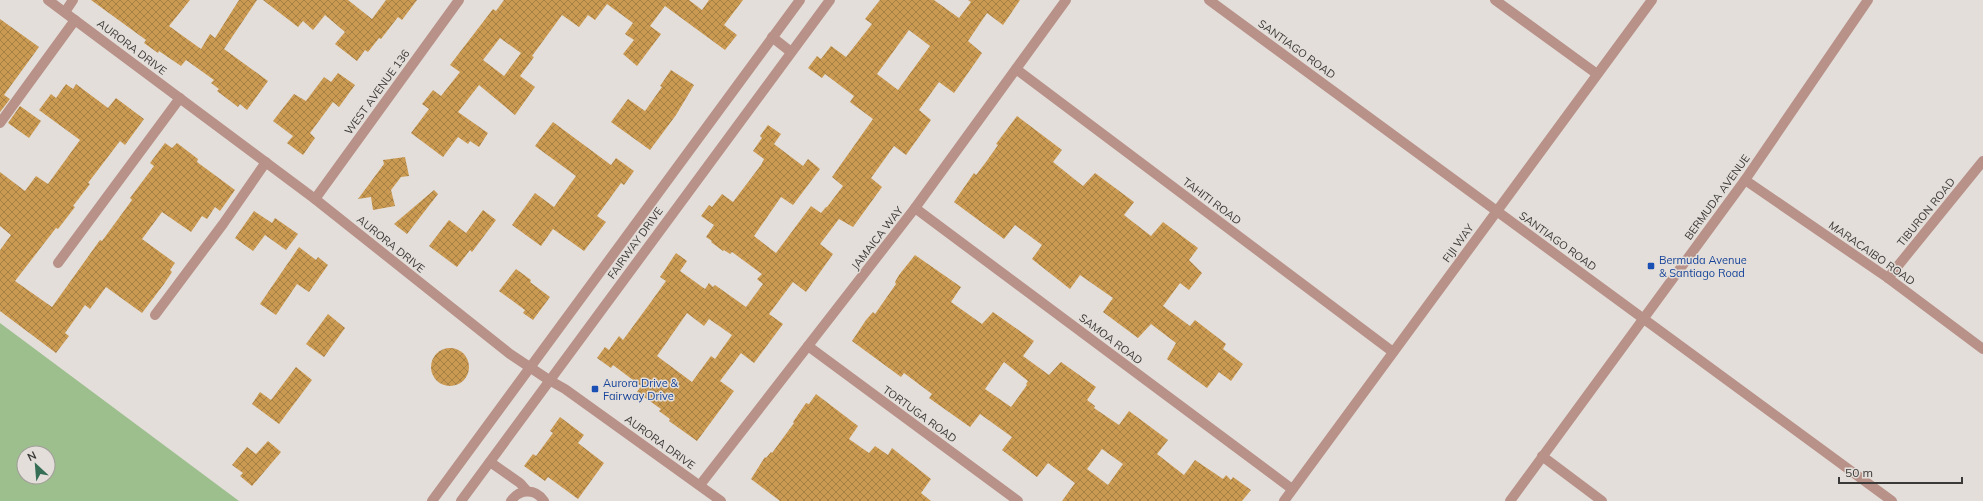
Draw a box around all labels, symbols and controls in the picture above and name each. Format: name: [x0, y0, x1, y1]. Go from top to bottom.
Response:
street label: AURORA DRIVE: [94, 16, 170, 78]
street label: SANTIAGO ROAD: [1256, 16, 1338, 82]
street label: WEST AVENUE 136: [341, 46, 413, 137]
street label: BERMUDA AVENUE: [1681, 151, 1753, 243]
street label: TAHITI ROAD: [1180, 174, 1244, 228]
street label: TIBURON ROAD: [1894, 175, 1958, 249]
street label: JAMAICA WAY: [848, 203, 906, 272]
street label: FAIRWAY DRIVE: [604, 204, 666, 282]
street label: SANTIAGO ROAD: [1517, 208, 1599, 274]
street label: AURORA DRIVE: [354, 212, 428, 276]
street label: MARACAIBO ROAD: [1826, 218, 1918, 288]
street label: FIJI WAY: [1439, 221, 1477, 265]
place label: Bermuda Avenue & Santiago Road: [1659, 253, 1747, 280]
marker: Bermuda Avenue & Santiago Road: [1646, 261, 1656, 271]
street label: SAMOA ROAD: [1076, 311, 1146, 367]
place label: Aurora Drive & Fairway Drive: [603, 376, 678, 403]
street label: TORTUGA ROAD: [880, 382, 960, 446]
marker: Aurora Drive & Fairway Drive: [590, 384, 600, 394]
street label: AURORA DRIVE: [622, 412, 698, 472]
north arrow: [16, 445, 56, 485]
text: N: [25, 448, 38, 464]
scale bar: [1839, 459, 1962, 485]
text: 50 m: [1845, 465, 1873, 480]

